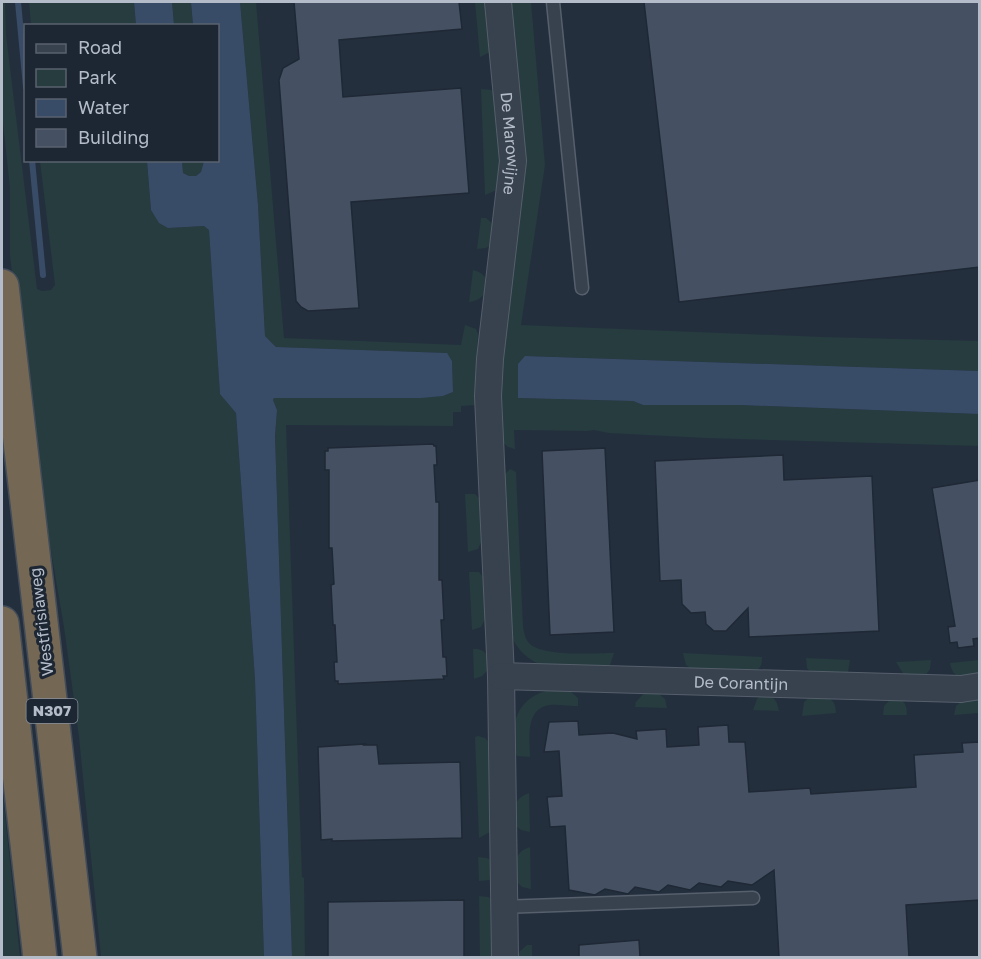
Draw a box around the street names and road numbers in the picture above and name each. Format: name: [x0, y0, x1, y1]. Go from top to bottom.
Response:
street label: De Marowijne: [497, 91, 524, 196]
street label: Westfrisiaweg: [24, 567, 58, 677]
street label: De Corantijn: [693, 671, 789, 694]
road number: N307: [26, 699, 78, 723]

